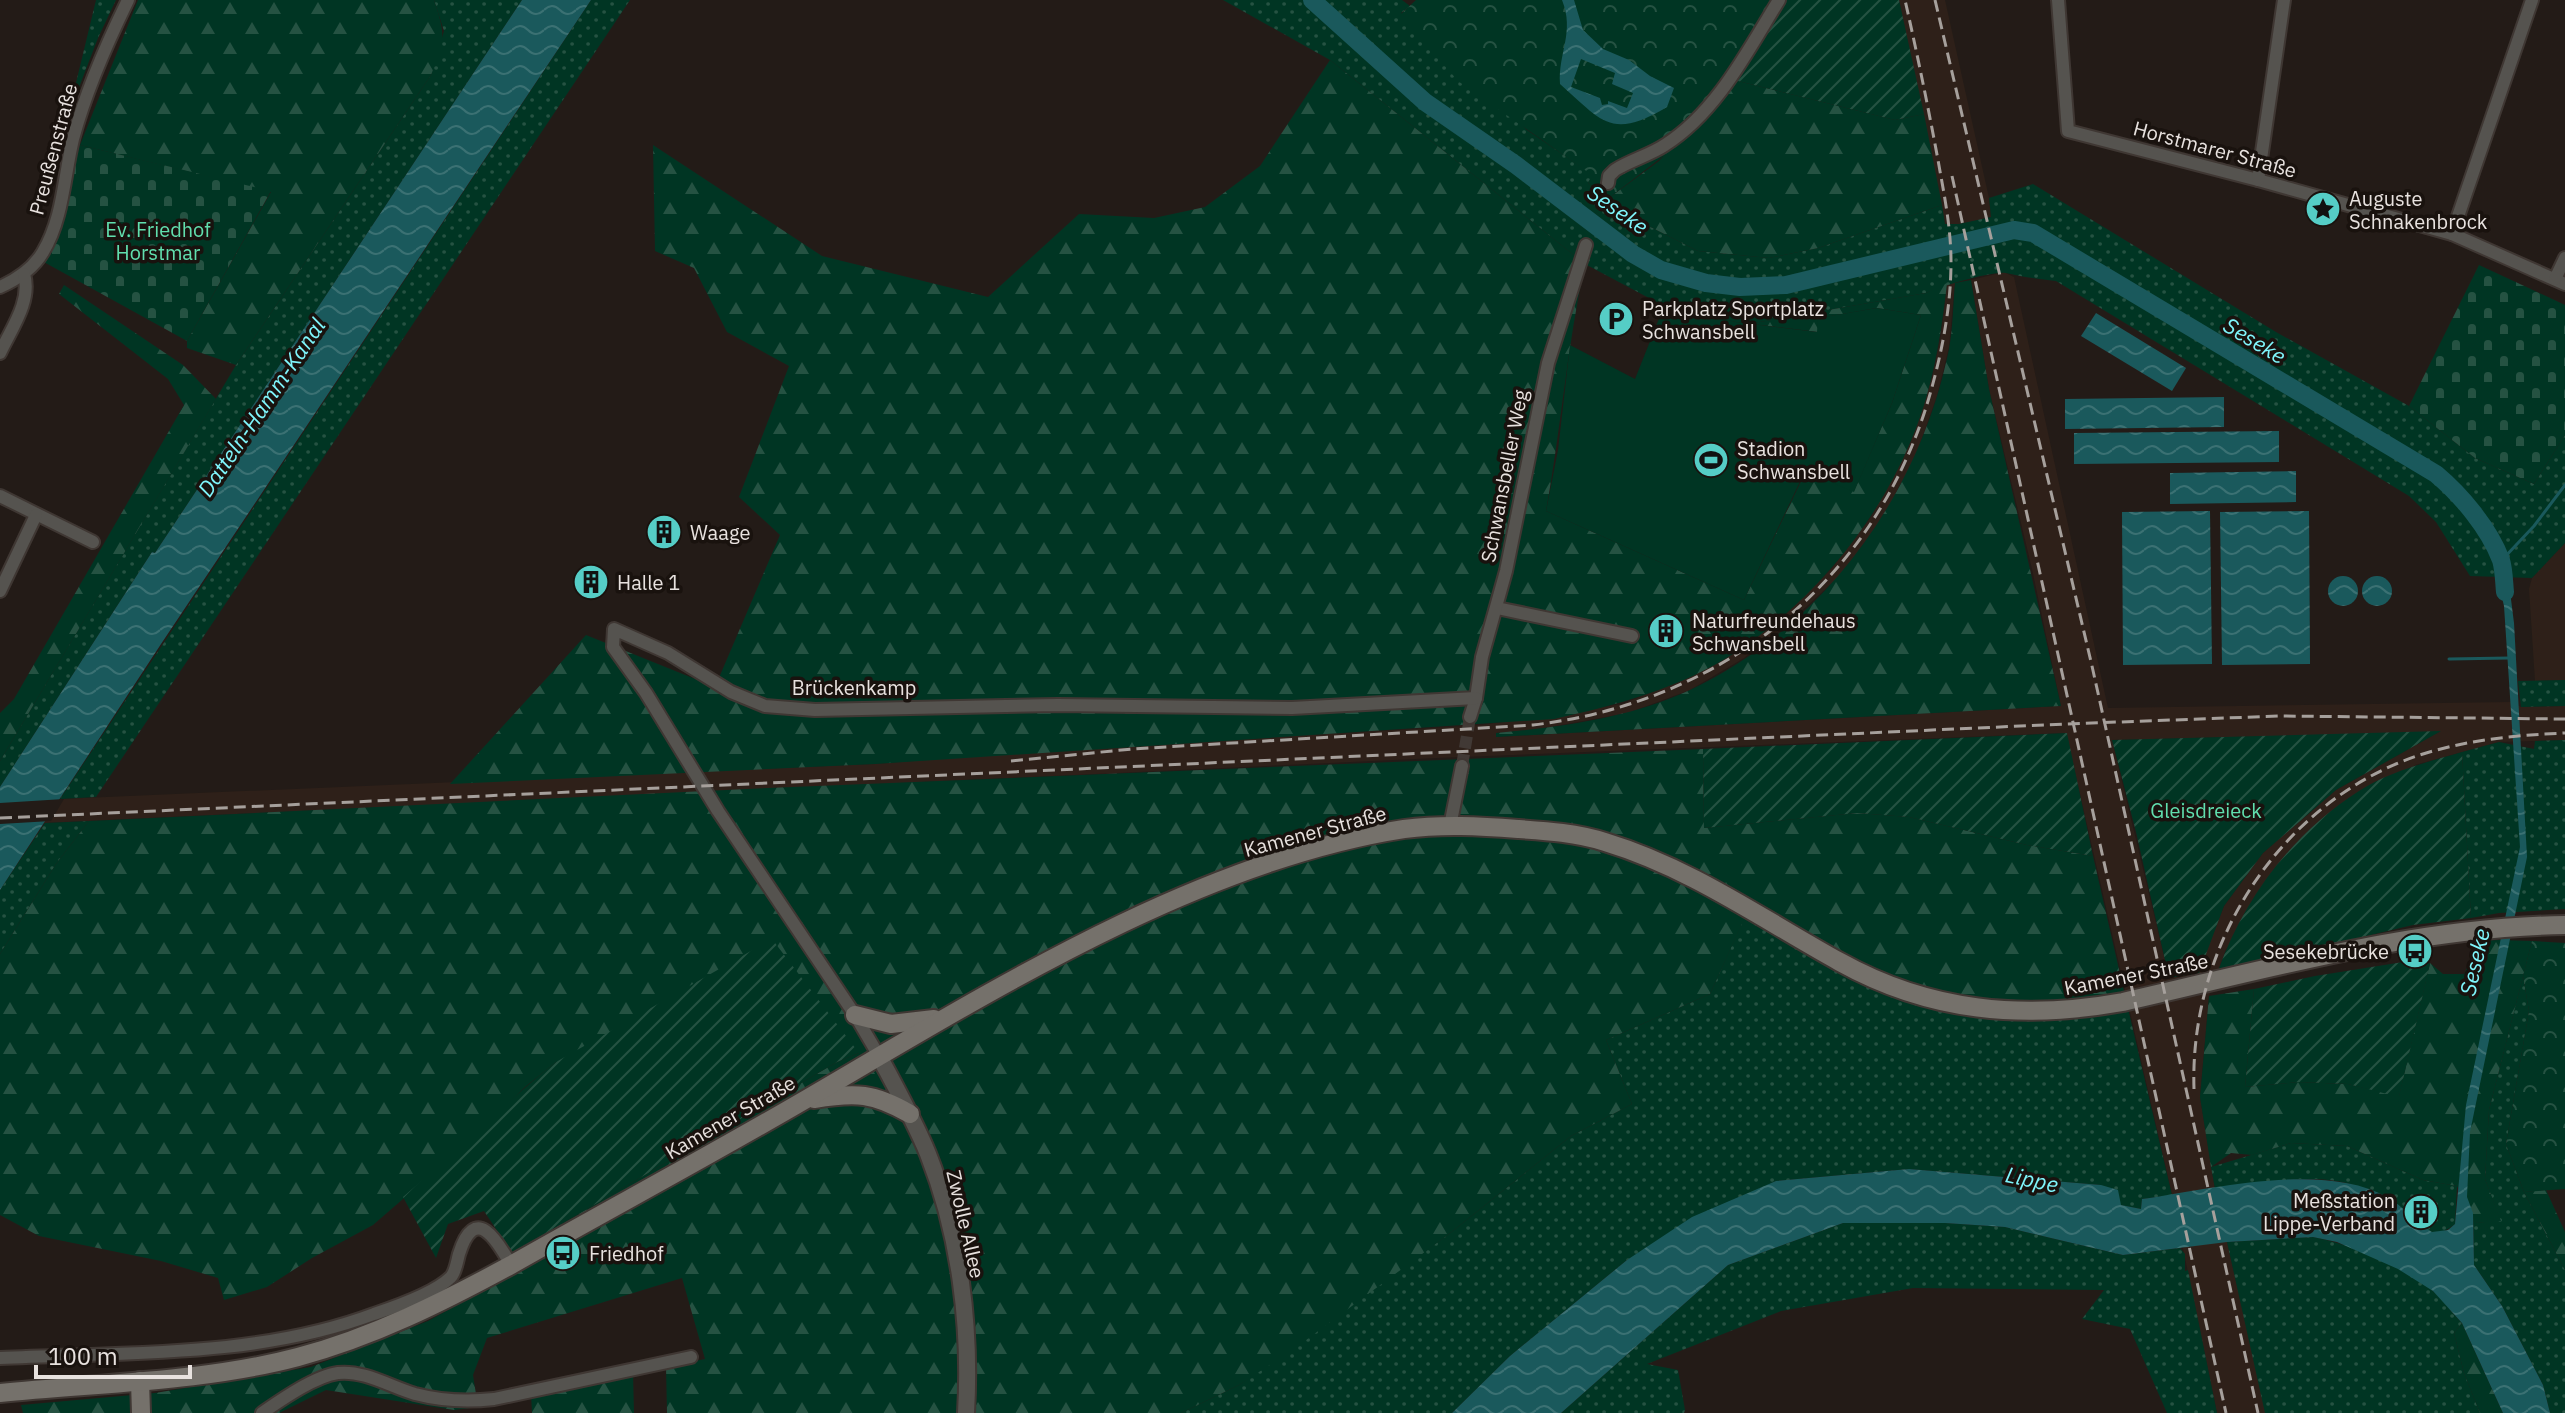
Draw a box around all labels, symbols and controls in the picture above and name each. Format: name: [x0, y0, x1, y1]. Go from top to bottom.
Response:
street label: Preußenstraße: [22, 80, 84, 218]
street label: Horstmarer Straße: [2130, 114, 2300, 184]
water label: Seseke: [1582, 178, 1654, 240]
place label: Auguste Schnakenbrock: [2349, 185, 2488, 235]
place icon: Auguste Schnakenbrock: [2304, 190, 2342, 228]
park label: Ev. Friedhof Horstmar: [105, 216, 211, 266]
place label: Parkplatz Sportplatz Schwansbell: [1642, 295, 1824, 345]
parking icon: Parkplatz Sportplatz Schwansbell: [1597, 300, 1635, 338]
water label: Seseke: [2218, 310, 2292, 370]
water label: Datteln-Hamm-Kanal: [191, 312, 332, 502]
street label: Schwansbeller Weg: [1474, 387, 1534, 565]
place label: Stadion Schwansbell: [1737, 435, 1850, 485]
sports icon: Stadion Schwansbell: [1692, 441, 1730, 479]
building icon: Waage: [645, 513, 683, 551]
place label: Waage: [690, 519, 750, 546]
building icon: Halle 1: [572, 563, 610, 601]
place label: Halle 1: [617, 569, 680, 596]
place label: Naturfreundehaus Schwansbell: [1692, 607, 1856, 657]
building icon: Naturfreundehaus Schwansbell: [1647, 612, 1685, 650]
street label: Brückenkamp: [792, 674, 916, 701]
park label: Gleisdreieck: [2150, 797, 2262, 824]
street label: Kamener Straße: [1241, 799, 1389, 863]
water label: Seseke: [2452, 926, 2496, 998]
bus stop icon: Sesekebrücke: [2396, 932, 2434, 970]
place label: Sesekebrücke: [2263, 938, 2389, 965]
street label: Kamener Straße: [2062, 947, 2210, 1001]
street label: Kamener Straße: [660, 1069, 800, 1165]
water label: Lippe: [2003, 1159, 2061, 1199]
street label: Zwolle Allee: [940, 1167, 992, 1281]
place label: Meßstation Lippe-Verband: [2263, 1187, 2395, 1237]
building icon: Meßstation Lippe-Verband: [2402, 1193, 2440, 1231]
bus stop icon: Friedhof: [544, 1234, 582, 1272]
place label: Friedhof: [589, 1240, 664, 1267]
scale bar: [36, 1329, 190, 1379]
text: 100 m: [48, 1340, 118, 1372]

